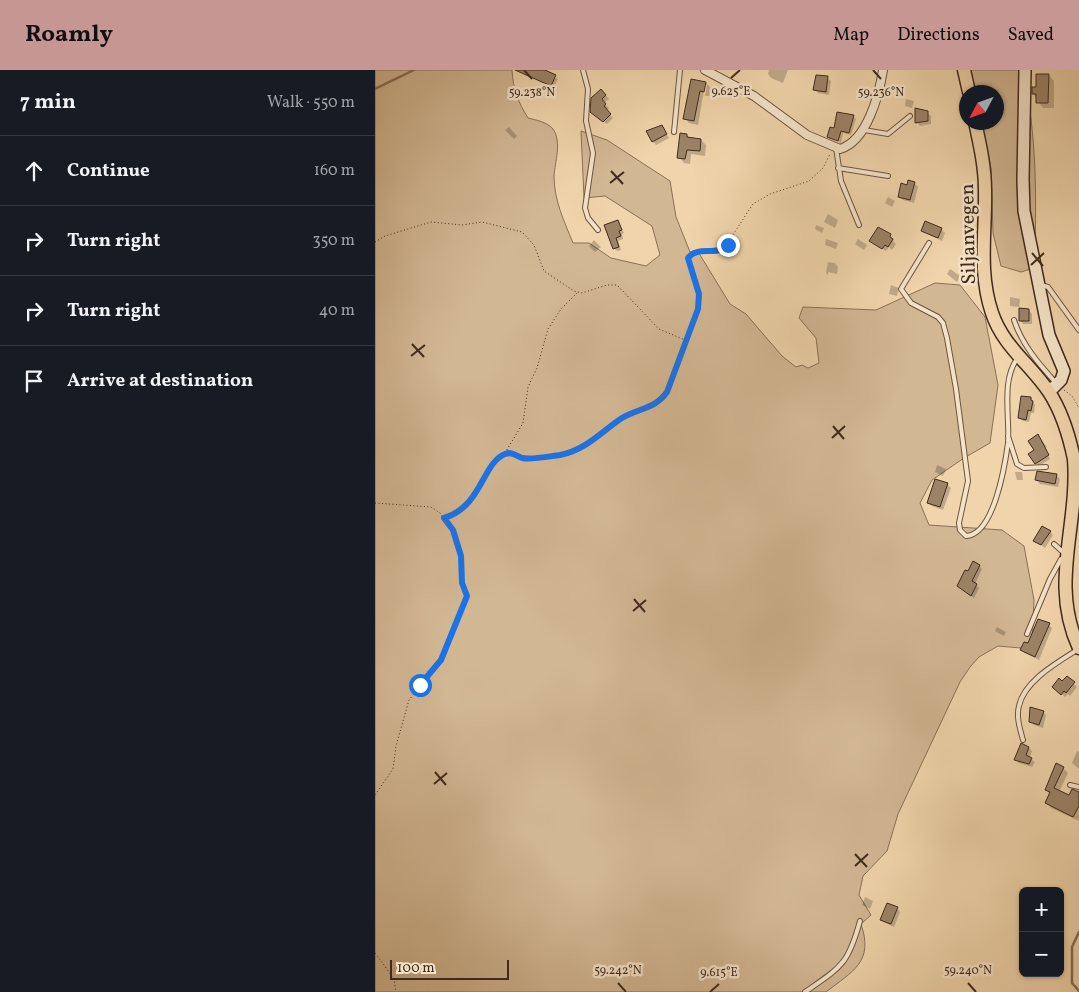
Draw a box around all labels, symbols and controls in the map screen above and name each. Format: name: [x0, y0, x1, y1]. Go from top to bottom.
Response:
text: Roamly: [25, 18, 113, 52]
text: Map: [833, 23, 869, 48]
text: Directions: [897, 23, 980, 48]
text: Saved: [1008, 23, 1054, 48]
text: 9.625°E: [711, 84, 751, 100]
text: 59.238°N: [509, 85, 555, 101]
text: 59.236°N: [858, 85, 904, 101]
north arrow: [959, 85, 1004, 130]
text: 7 min: [20, 88, 76, 117]
text: Walk · 550 m: [267, 92, 355, 114]
icon: ahead: [20, 157, 48, 185]
text: Continue: [67, 158, 150, 184]
text: 160 m: [314, 160, 355, 182]
street label: Siljanvegen: [954, 183, 984, 285]
icon: right: [20, 227, 48, 255]
text: Turn right: [67, 228, 160, 254]
text: 350 m: [312, 230, 355, 252]
route end: [717, 234, 740, 257]
icon: right: [20, 297, 48, 325]
text: Turn right: [67, 298, 160, 324]
text: 40 m: [319, 300, 355, 322]
icon: arrive: [20, 367, 48, 395]
text: Arrive at destination: [67, 368, 253, 394]
route start: [409, 674, 432, 697]
map controls: [1019, 887, 1064, 977]
button: +: [1019, 887, 1064, 932]
button: −: [1019, 932, 1064, 977]
scale bar: [390, 957, 509, 980]
text: 100 m: [397, 959, 435, 978]
text: 59.242°N: [594, 963, 642, 979]
text: 59.240°N: [944, 963, 992, 979]
text: 9.615°E: [700, 965, 738, 981]

